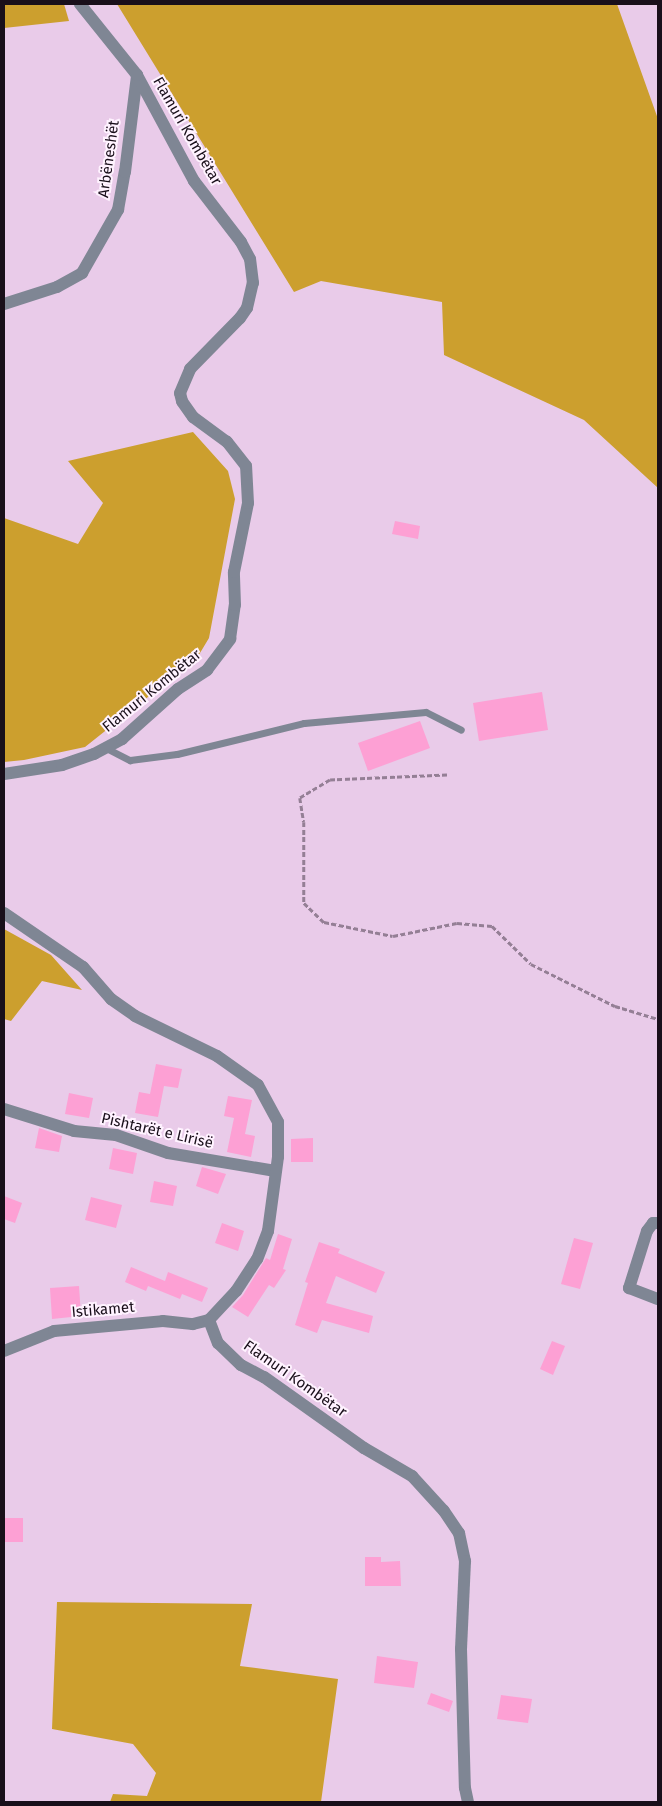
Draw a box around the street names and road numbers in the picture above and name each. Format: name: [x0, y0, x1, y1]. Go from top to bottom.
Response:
street label: Flamuri Kombëtar: [149, 74, 225, 188]
street label: Arbëneshët: [95, 119, 123, 199]
street label: Flamuri Kombëtar: [99, 646, 205, 736]
street label: Pishtarët e Lirisë: [99, 1109, 215, 1153]
street label: Istikamet: [71, 1298, 135, 1322]
street label: Flamuri Kombëtar: [240, 1337, 350, 1421]

